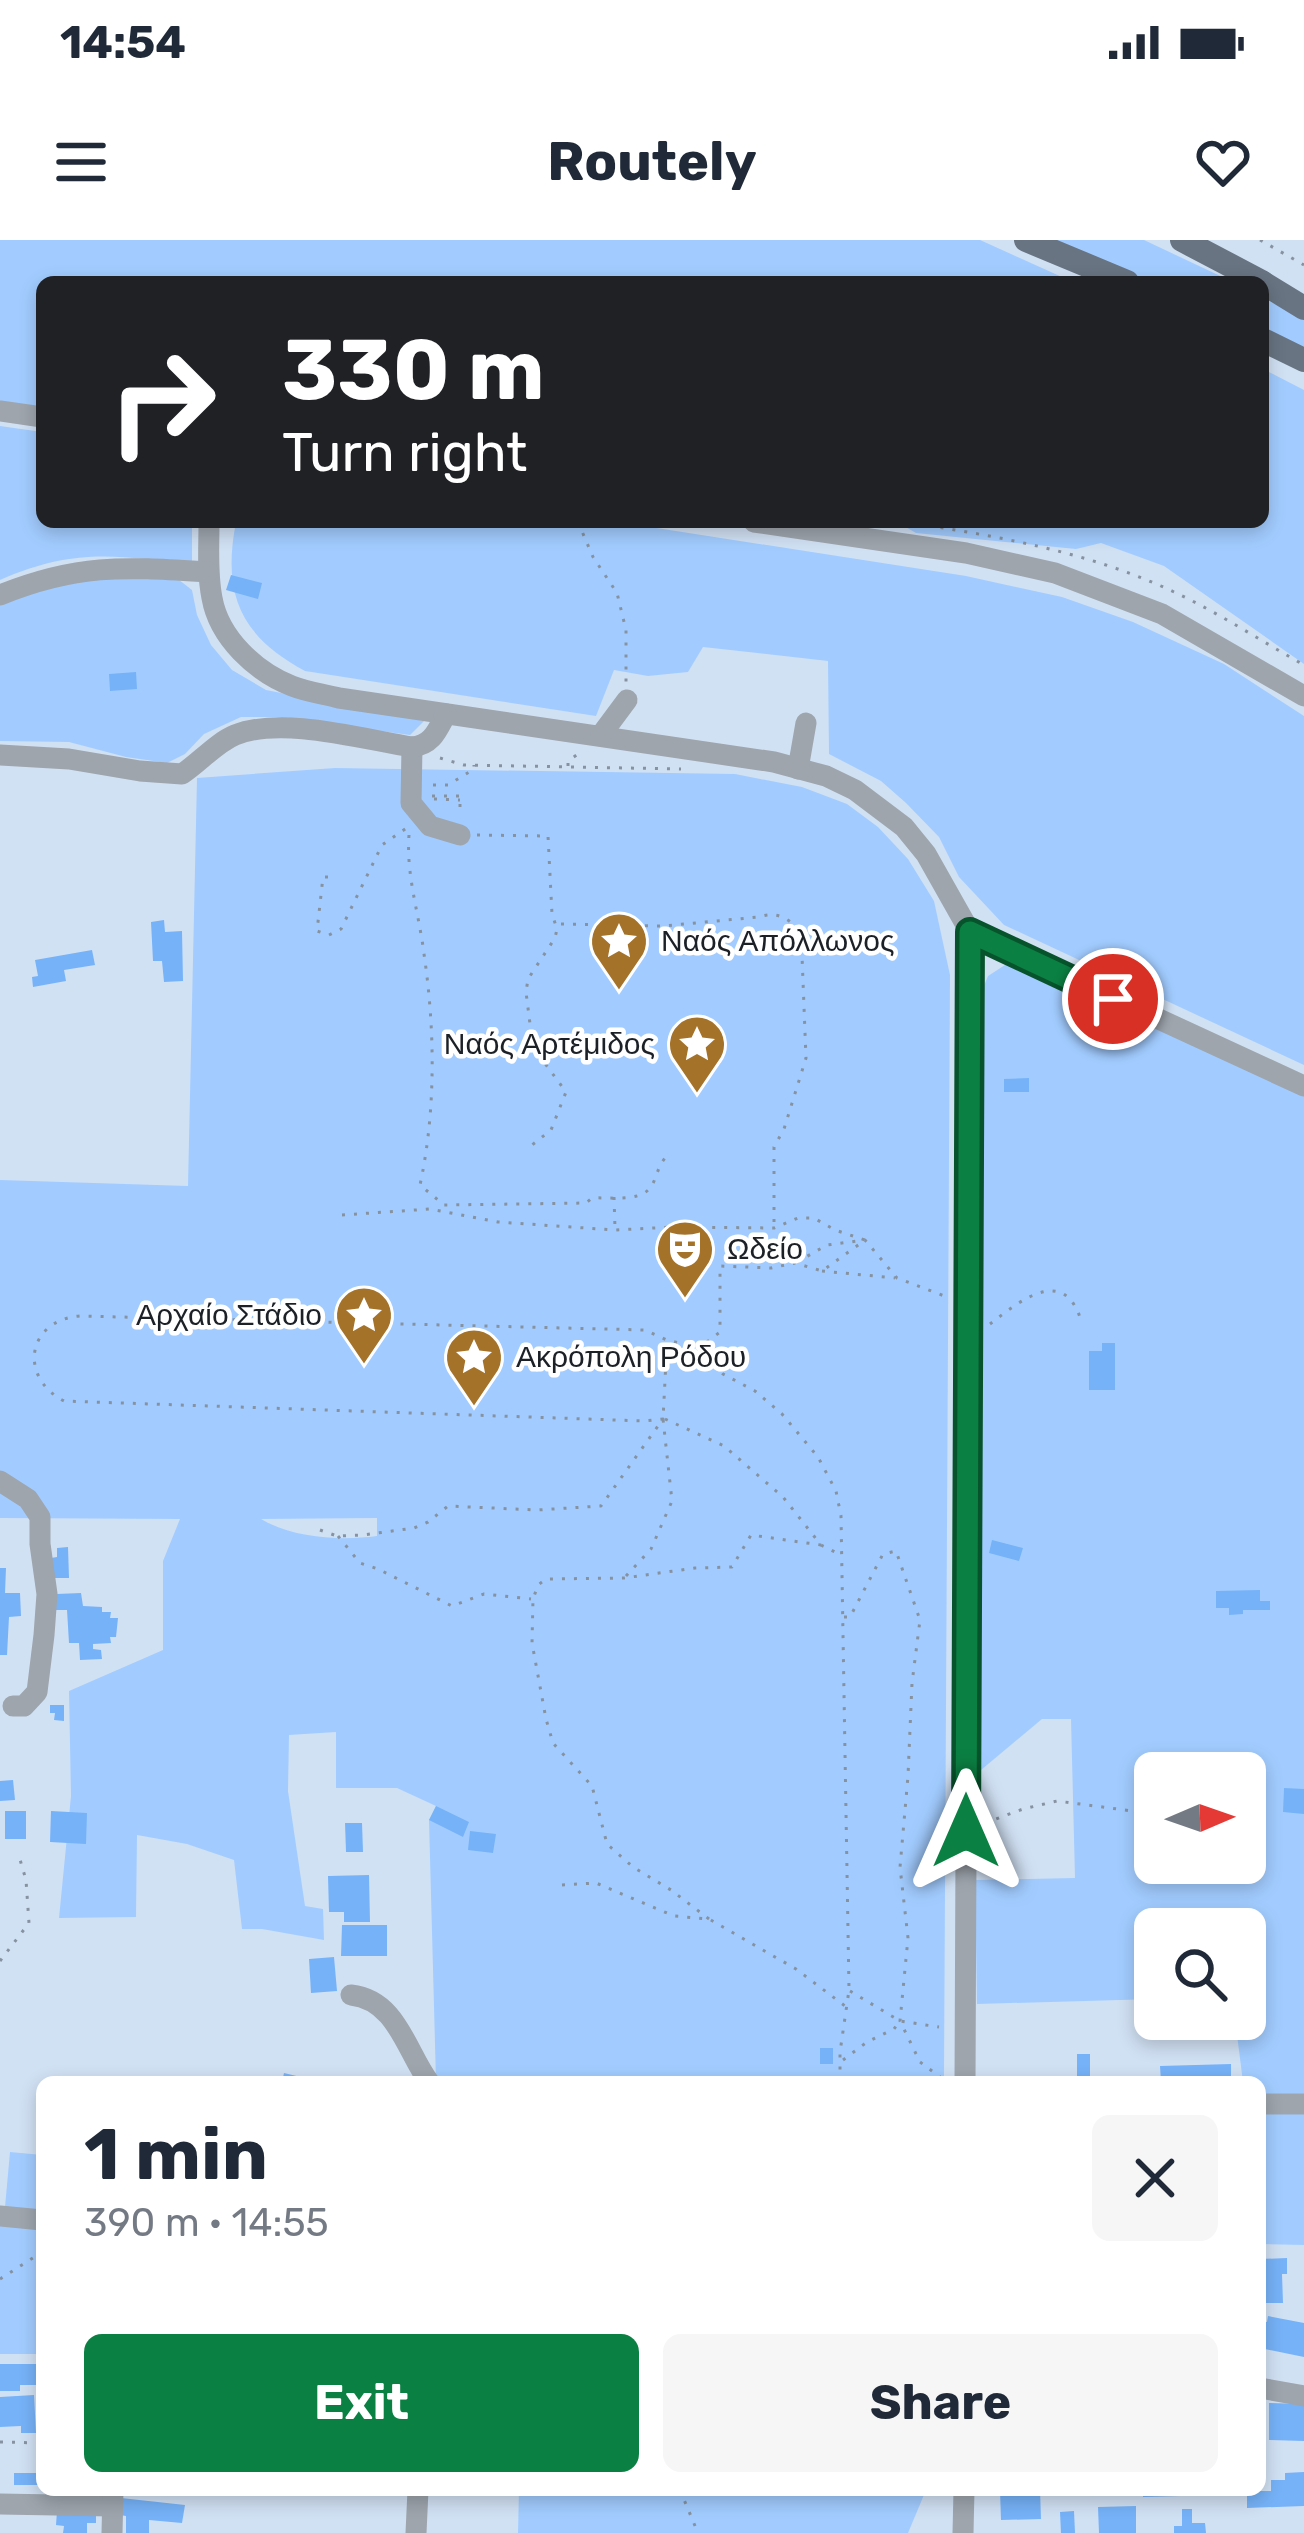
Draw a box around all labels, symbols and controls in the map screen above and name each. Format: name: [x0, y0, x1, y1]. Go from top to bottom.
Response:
text: 14:54: [60, 16, 186, 69]
icon: menu: [48, 129, 114, 195]
icon: heart: [1190, 129, 1256, 195]
text: Routely: [547, 130, 757, 194]
text: 330 m: [282, 320, 545, 420]
icon: right: [84, 324, 240, 480]
text: Turn right: [282, 421, 527, 485]
place icon: Ναός Απόλλωνος: [588, 910, 650, 992]
place label: Ναός Απόλλωνος: [661, 923, 894, 959]
pin: [1062, 948, 1164, 1050]
icon: arrive: [1080, 966, 1146, 1032]
place icon: Ναός Αρτέμιδος: [666, 1013, 728, 1095]
place label: Ναός Αρτέμιδος: [444, 1026, 655, 1062]
theatre icon: Ωδείο: [654, 1218, 716, 1300]
place label: Ωδείο: [727, 1231, 803, 1267]
place icon: Αρχαίο Στάδιο: [333, 1284, 395, 1366]
place label: Αρχαίο Στάδιο: [136, 1297, 322, 1333]
place icon: Ακρόπολη Ρόδου: [443, 1326, 505, 1408]
place label: Ακρόπολη Ρόδου: [516, 1339, 746, 1375]
north arrow: [1134, 1752, 1266, 1884]
map controls: [1134, 1752, 1266, 2040]
position arrow: [903, 1768, 1029, 1894]
button: search: [1134, 1908, 1266, 2040]
text: 1 min: [84, 2112, 268, 2197]
button: close: [1092, 2115, 1218, 2241]
text: 390 m · 14:55: [84, 2200, 329, 2246]
button: Exit: [84, 2334, 639, 2472]
button: Share: [663, 2334, 1218, 2472]

